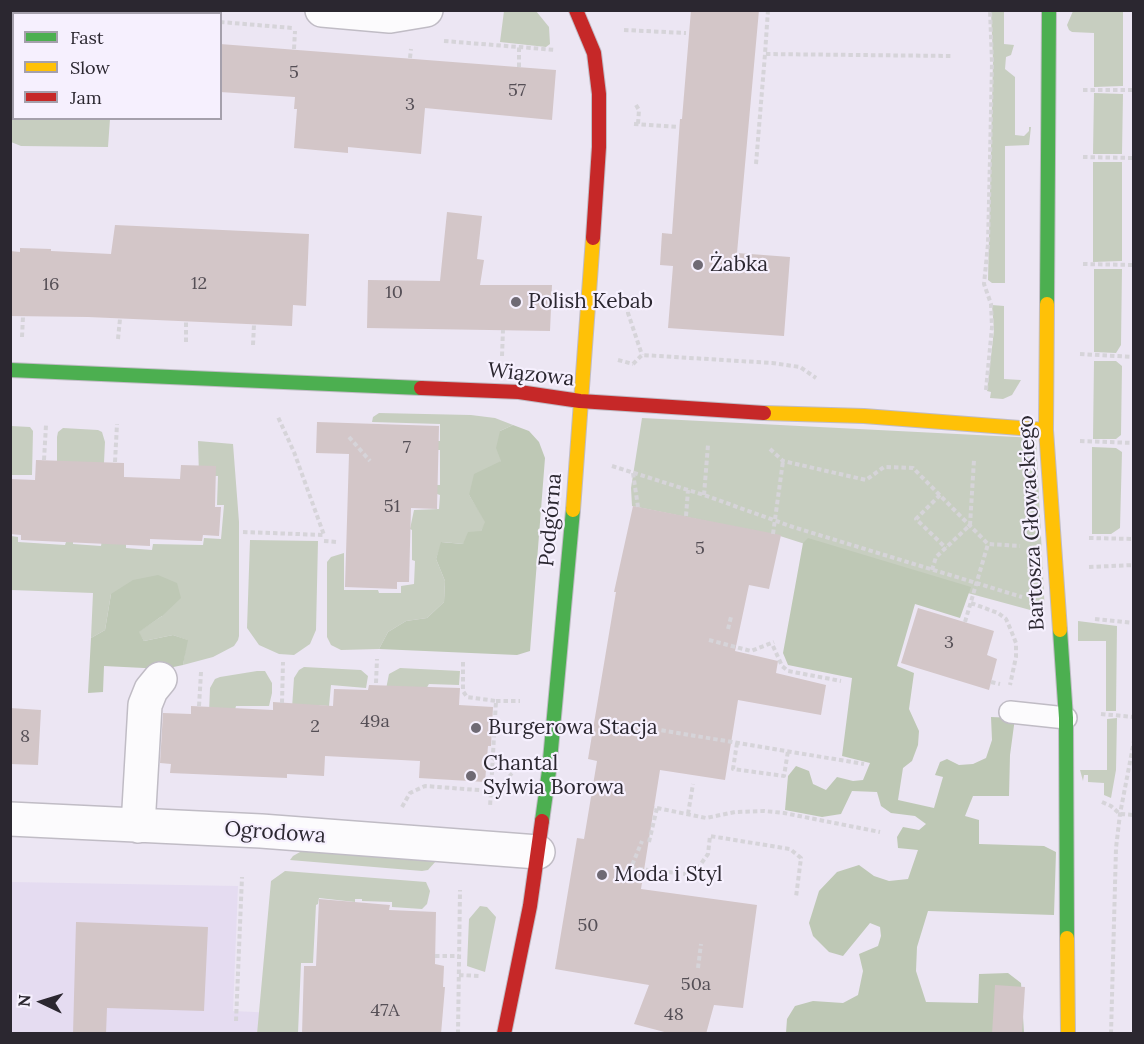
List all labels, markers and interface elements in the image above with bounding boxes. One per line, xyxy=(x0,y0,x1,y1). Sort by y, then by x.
legend xyxy=(12,12,222,120)
text: Fast xyxy=(70,26,104,49)
text: Slow xyxy=(70,56,110,79)
house number: 5 xyxy=(289,62,299,84)
house number: 57 xyxy=(508,80,526,102)
text: Jam xyxy=(70,86,102,109)
house number: 3 xyxy=(405,94,415,116)
place label: Żabka xyxy=(710,252,768,278)
marker: Żabka xyxy=(691,258,705,272)
house number: 12 xyxy=(191,273,207,295)
house number: 16 xyxy=(43,274,59,296)
house number: 10 xyxy=(385,282,403,304)
place label: Polish Kebab xyxy=(528,289,653,315)
marker: Polish Kebab xyxy=(509,295,523,309)
street label: Wiązowa xyxy=(486,358,576,392)
street label: Bartosza Głowackiego xyxy=(1014,415,1050,631)
house number: 7 xyxy=(403,437,411,459)
street label: Podgórna xyxy=(534,472,568,568)
house number: 51 xyxy=(384,496,400,518)
house number: 5 xyxy=(695,538,705,560)
house number: 3 xyxy=(944,632,954,654)
house number: 49a xyxy=(360,711,390,733)
place label: Burgerowa Stacja xyxy=(488,715,658,741)
house number: 2 xyxy=(310,716,320,738)
marker: Burgerowa Stacja xyxy=(469,721,483,735)
house number: 8 xyxy=(20,726,30,748)
place label: Chantal Sylwia Borowa xyxy=(483,751,624,801)
marker: Chantal Sylwia Borowa xyxy=(464,769,478,783)
street label: Ogrodowa xyxy=(223,817,327,849)
place label: Moda i Styl xyxy=(614,862,722,888)
marker: Moda i Styl xyxy=(595,868,609,882)
house number: 50 xyxy=(578,915,598,937)
north arrow xyxy=(12,972,72,1032)
house number: 50a xyxy=(681,974,711,996)
text: N xyxy=(14,994,34,1008)
house number: 47A xyxy=(371,1000,399,1022)
house number: 48 xyxy=(664,1004,684,1026)

